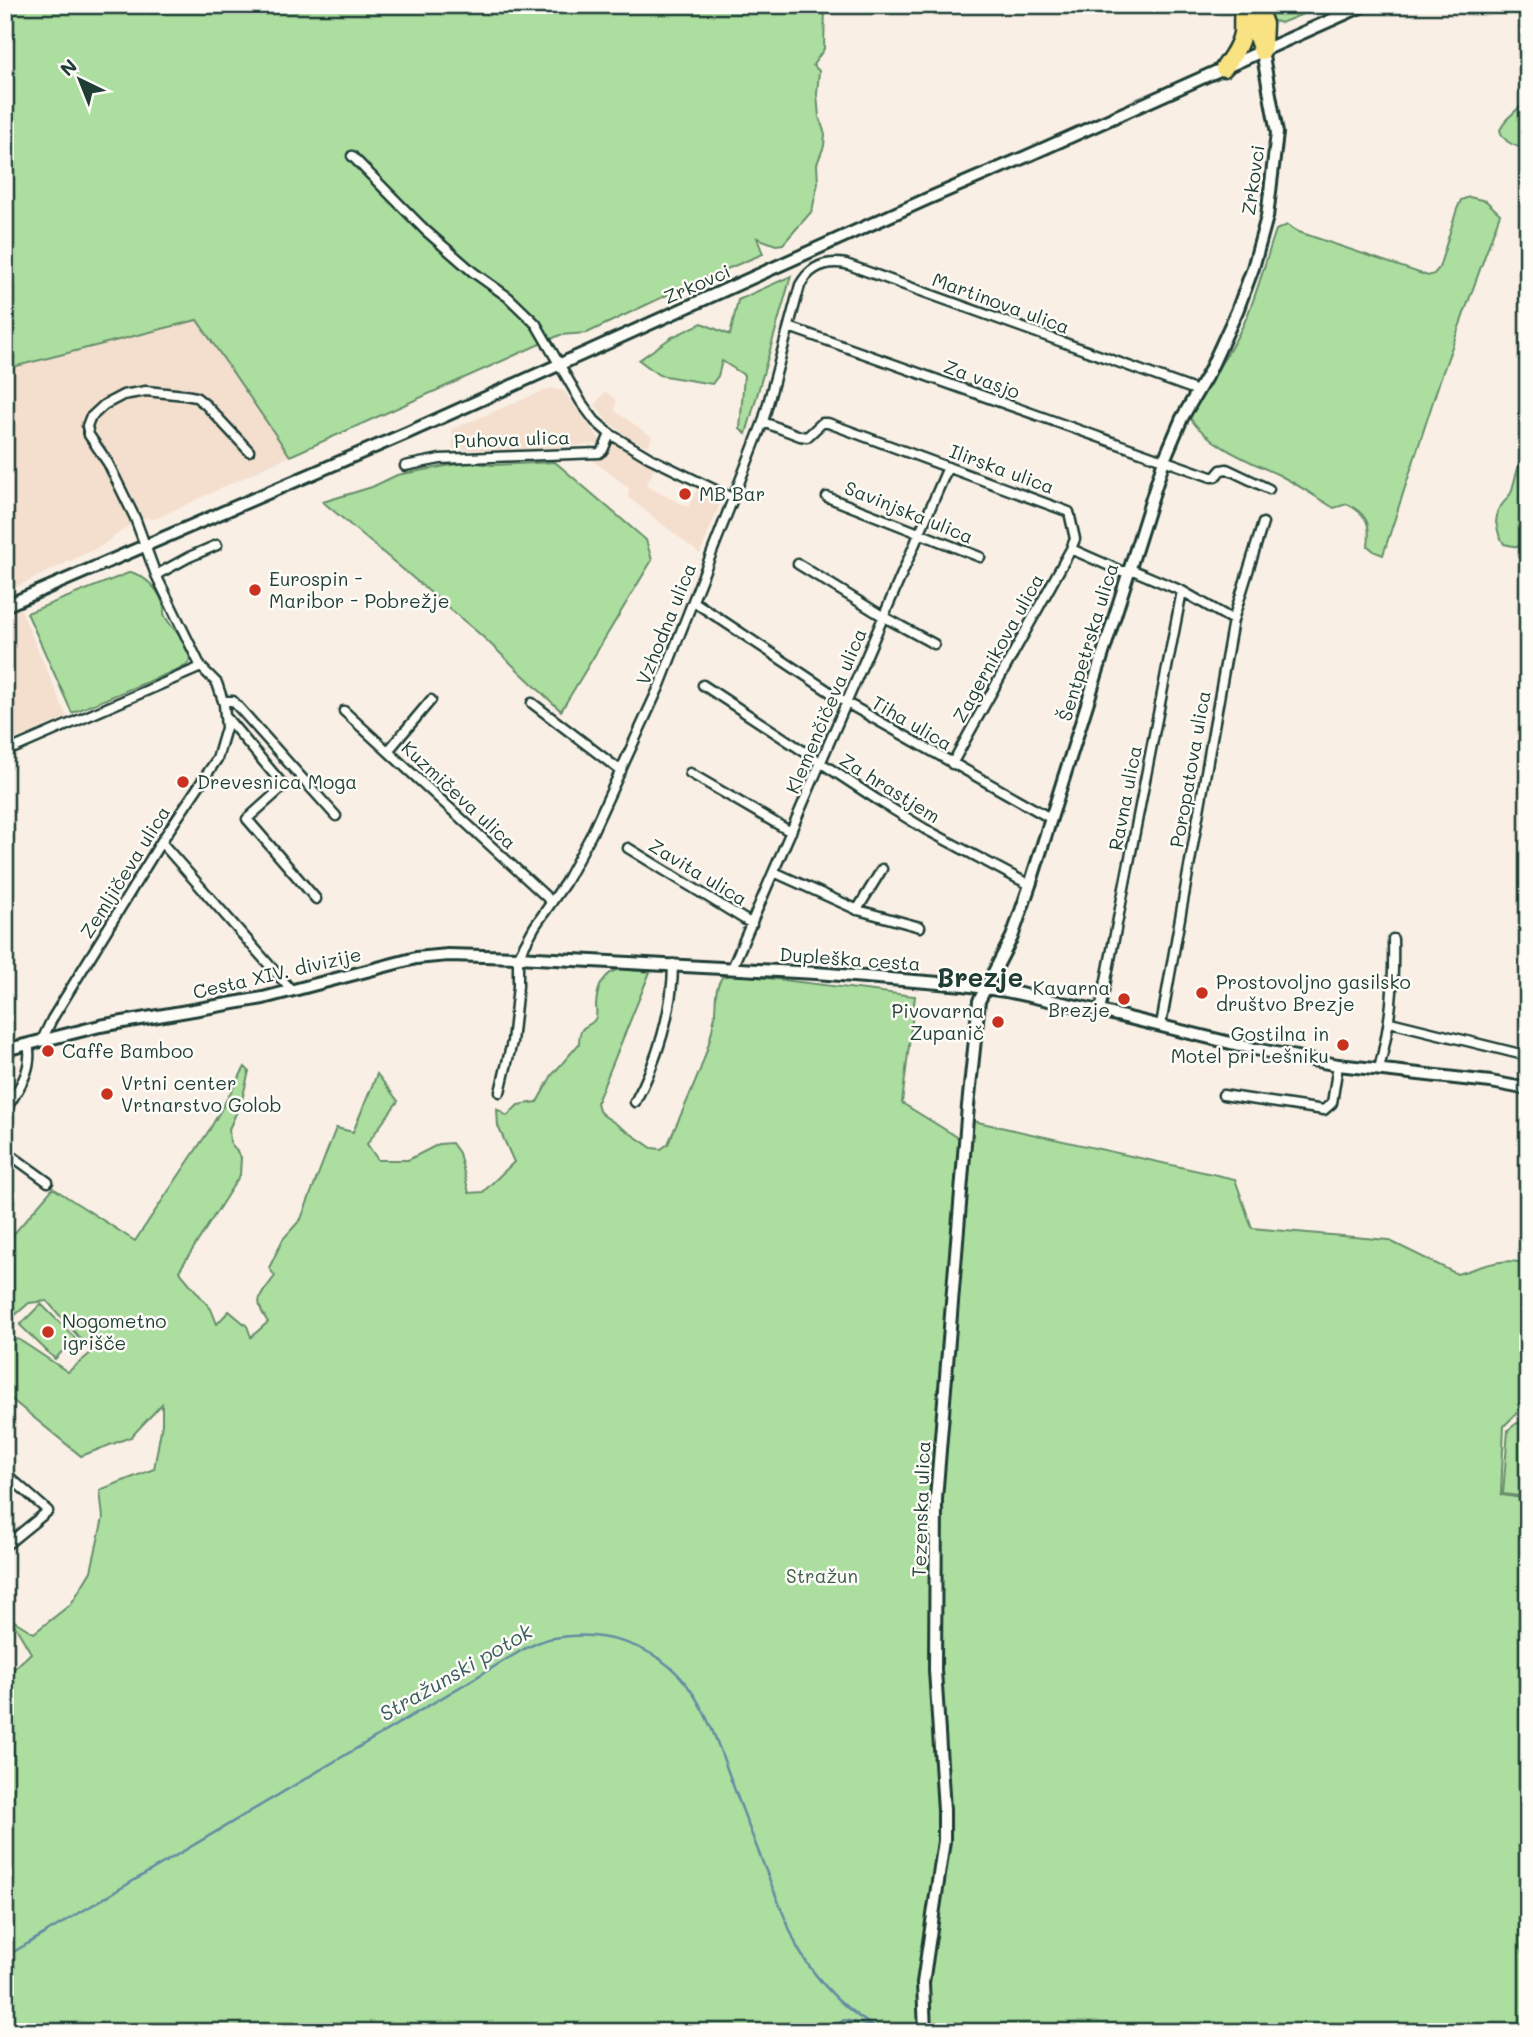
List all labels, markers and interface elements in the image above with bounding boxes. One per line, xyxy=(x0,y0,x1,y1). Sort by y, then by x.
north arrow xyxy=(46,46,116,116)
text: N xyxy=(54,53,82,81)
street label: Zrkovci xyxy=(1235,143,1270,217)
street label: Zrkovci xyxy=(659,258,734,309)
street label: Martinova ulica xyxy=(929,266,1073,339)
street label: Za vasjo xyxy=(941,353,1024,404)
street label: Puhova ulica xyxy=(454,424,570,453)
street label: Ilirska ulica xyxy=(946,438,1058,499)
street label: Savinjska ulica xyxy=(841,474,977,549)
place label: MB Bar xyxy=(699,481,765,506)
marker: MB Bar xyxy=(677,486,693,502)
street label: Vzhodna ulica xyxy=(630,559,701,688)
street label: Šentpetrska ulica xyxy=(1052,560,1123,724)
place label: Eurospin - Maribor - Pobrežje xyxy=(269,566,449,613)
street label: Zagernikova ulica xyxy=(946,569,1049,727)
marker: Eurospin - Maribor - Pobrežje xyxy=(247,582,263,598)
street label: Klemenčičeva ulica xyxy=(779,624,872,797)
street label: Tiha ulica xyxy=(867,689,957,756)
street label: Poropatova ulica xyxy=(1163,689,1216,849)
street label: Kuzmičeva ulica xyxy=(397,735,522,854)
street label: Ravna ulica xyxy=(1102,743,1147,853)
street label: Za hrastjem xyxy=(835,747,945,828)
place label: Drevesnica Moga xyxy=(197,769,357,794)
marker: Drevesnica Moga xyxy=(175,774,191,790)
street label: Zemljičeva ulica xyxy=(74,801,175,943)
street label: Zavita ulica xyxy=(644,832,752,911)
street label: Cesta XIV. divizije xyxy=(190,941,364,1004)
street label: Dupleška cesta xyxy=(779,941,921,976)
district label: Brezje xyxy=(937,960,1023,994)
place label: Prostovoljno gasilsko društvo Brezje xyxy=(1216,969,1411,1016)
place label: Kavarna Brezje xyxy=(1033,975,1110,1022)
marker: Prostovoljno gasilsko društvo Brezje xyxy=(1194,985,1210,1001)
marker: Kavarna Brezje xyxy=(1116,991,1132,1007)
place label: Pivovarna Zupanič xyxy=(891,998,984,1045)
marker: Pivovarna Zupanič xyxy=(990,1014,1006,1030)
place label: Gostilna in Motel pri Lešniku xyxy=(1171,1021,1329,1068)
marker: Gostilna in Motel pri Lešniku xyxy=(1335,1037,1351,1053)
place label: Caffe Bamboo xyxy=(62,1038,193,1063)
marker: Caffe Bamboo xyxy=(40,1043,56,1059)
place label: Vrtni center Vrtnarstvo Golob xyxy=(121,1070,282,1117)
marker: Vrtni center Vrtnarstvo Golob xyxy=(99,1086,115,1102)
place label: Nogometno igrišče xyxy=(62,1308,167,1355)
marker: Nogometno igrišče xyxy=(40,1324,56,1340)
street label: Tezenska ulica xyxy=(906,1440,935,1578)
park label: Stražun xyxy=(786,1563,858,1588)
water label: Stražunski potok xyxy=(374,1617,537,1726)

